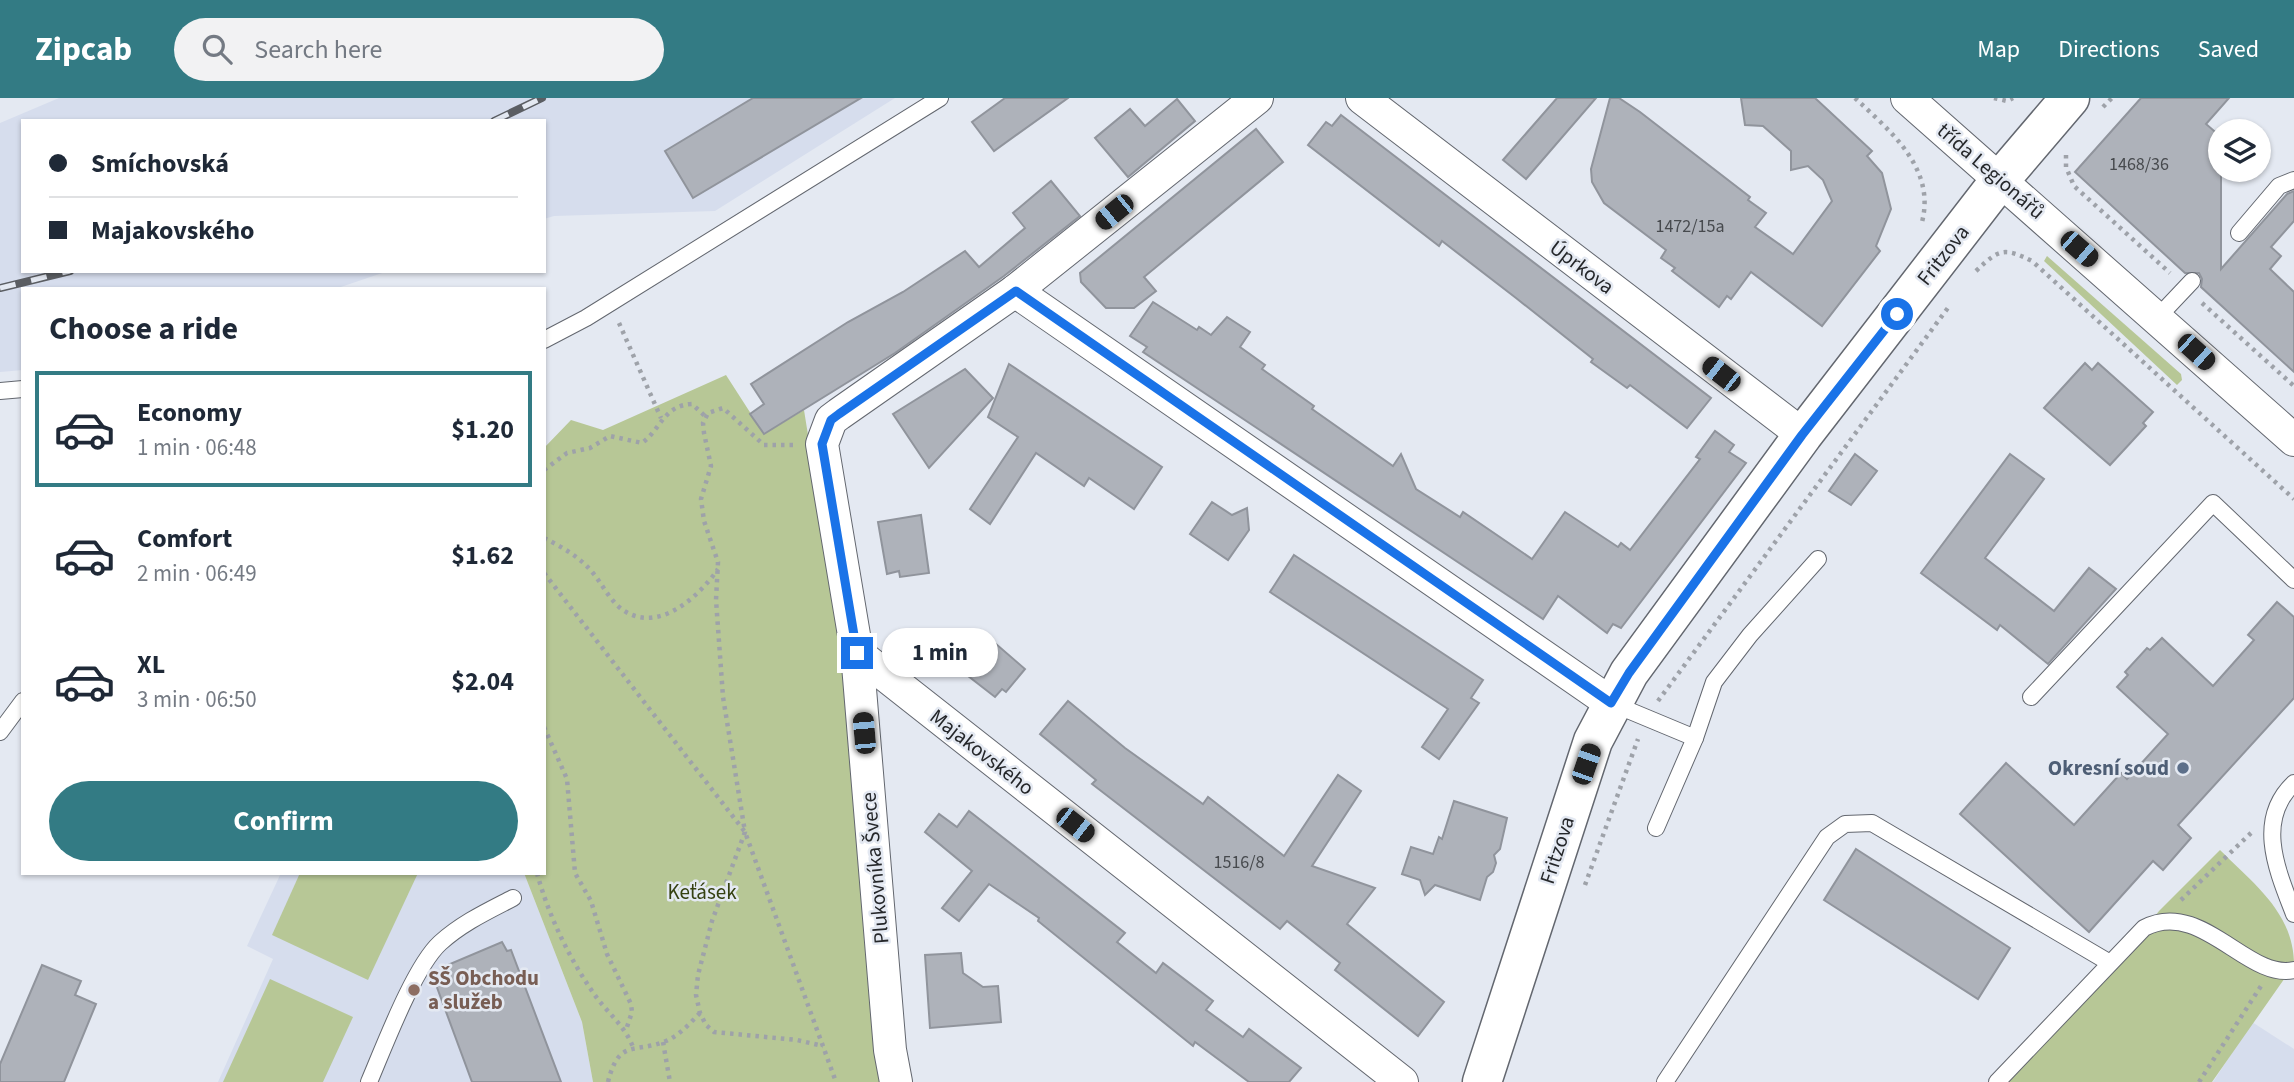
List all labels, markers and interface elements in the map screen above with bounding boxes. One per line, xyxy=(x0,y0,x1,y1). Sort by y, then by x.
search box xyxy=(174,18,664,81)
text: Zipcab xyxy=(35,26,132,73)
icon: search xyxy=(198,30,236,68)
text: Search here xyxy=(254,31,382,68)
text: Map xyxy=(1977,32,2020,67)
text: Directions xyxy=(2058,32,2160,67)
text: Saved xyxy=(2198,32,2259,67)
street label: třída Legionářů xyxy=(1931,116,2051,226)
map controls xyxy=(2208,119,2271,182)
button: layers xyxy=(2208,119,2271,182)
text: Smíchovská xyxy=(91,145,229,182)
house number: 1468/36 xyxy=(2109,152,2169,177)
car xyxy=(1092,191,1137,233)
text: Majakovského xyxy=(91,212,255,249)
house number: 1472/15a xyxy=(1655,214,1725,239)
street label: Fritzova xyxy=(1910,218,1976,292)
car xyxy=(2057,227,2102,271)
street label: Úprkova xyxy=(1544,233,1620,301)
route start xyxy=(1881,298,1913,330)
text: Choose a ride xyxy=(49,306,238,352)
car xyxy=(2174,330,2219,374)
car xyxy=(1698,353,1745,395)
text: Economy xyxy=(137,394,242,431)
icon: car xyxy=(53,398,116,461)
text: $1.20 xyxy=(451,411,514,448)
text: 1 min · 06:48 xyxy=(137,431,257,464)
text: Comfort xyxy=(137,520,232,557)
icon: car xyxy=(53,524,116,587)
text: $1.62 xyxy=(451,537,514,574)
text: 2 min · 06:49 xyxy=(137,557,257,590)
callout: 1 min xyxy=(882,628,997,678)
text: 1 min xyxy=(912,636,968,669)
route end xyxy=(841,637,873,669)
text: XL xyxy=(137,646,165,683)
icon: car xyxy=(53,650,116,713)
text: $2.04 xyxy=(451,663,514,700)
text: 3 min · 06:50 xyxy=(137,683,257,716)
street label: Majakovského xyxy=(924,702,1040,802)
car xyxy=(852,711,877,755)
car xyxy=(1570,741,1603,787)
place label: Okresní soud xyxy=(2048,753,2169,783)
marker: Okresní soud xyxy=(2175,760,2191,776)
button: Confirm xyxy=(49,781,518,861)
street label: Plukovníka Švece xyxy=(853,791,897,945)
car xyxy=(1052,804,1099,846)
street label: Fritzova xyxy=(1532,812,1582,888)
house number: 1516/8 xyxy=(1213,850,1265,875)
park label: Keťásek xyxy=(667,877,737,907)
place label: SŠ Obchodu a služeb xyxy=(428,963,539,1017)
marker: SŠ Obchodu a služeb xyxy=(406,982,422,998)

